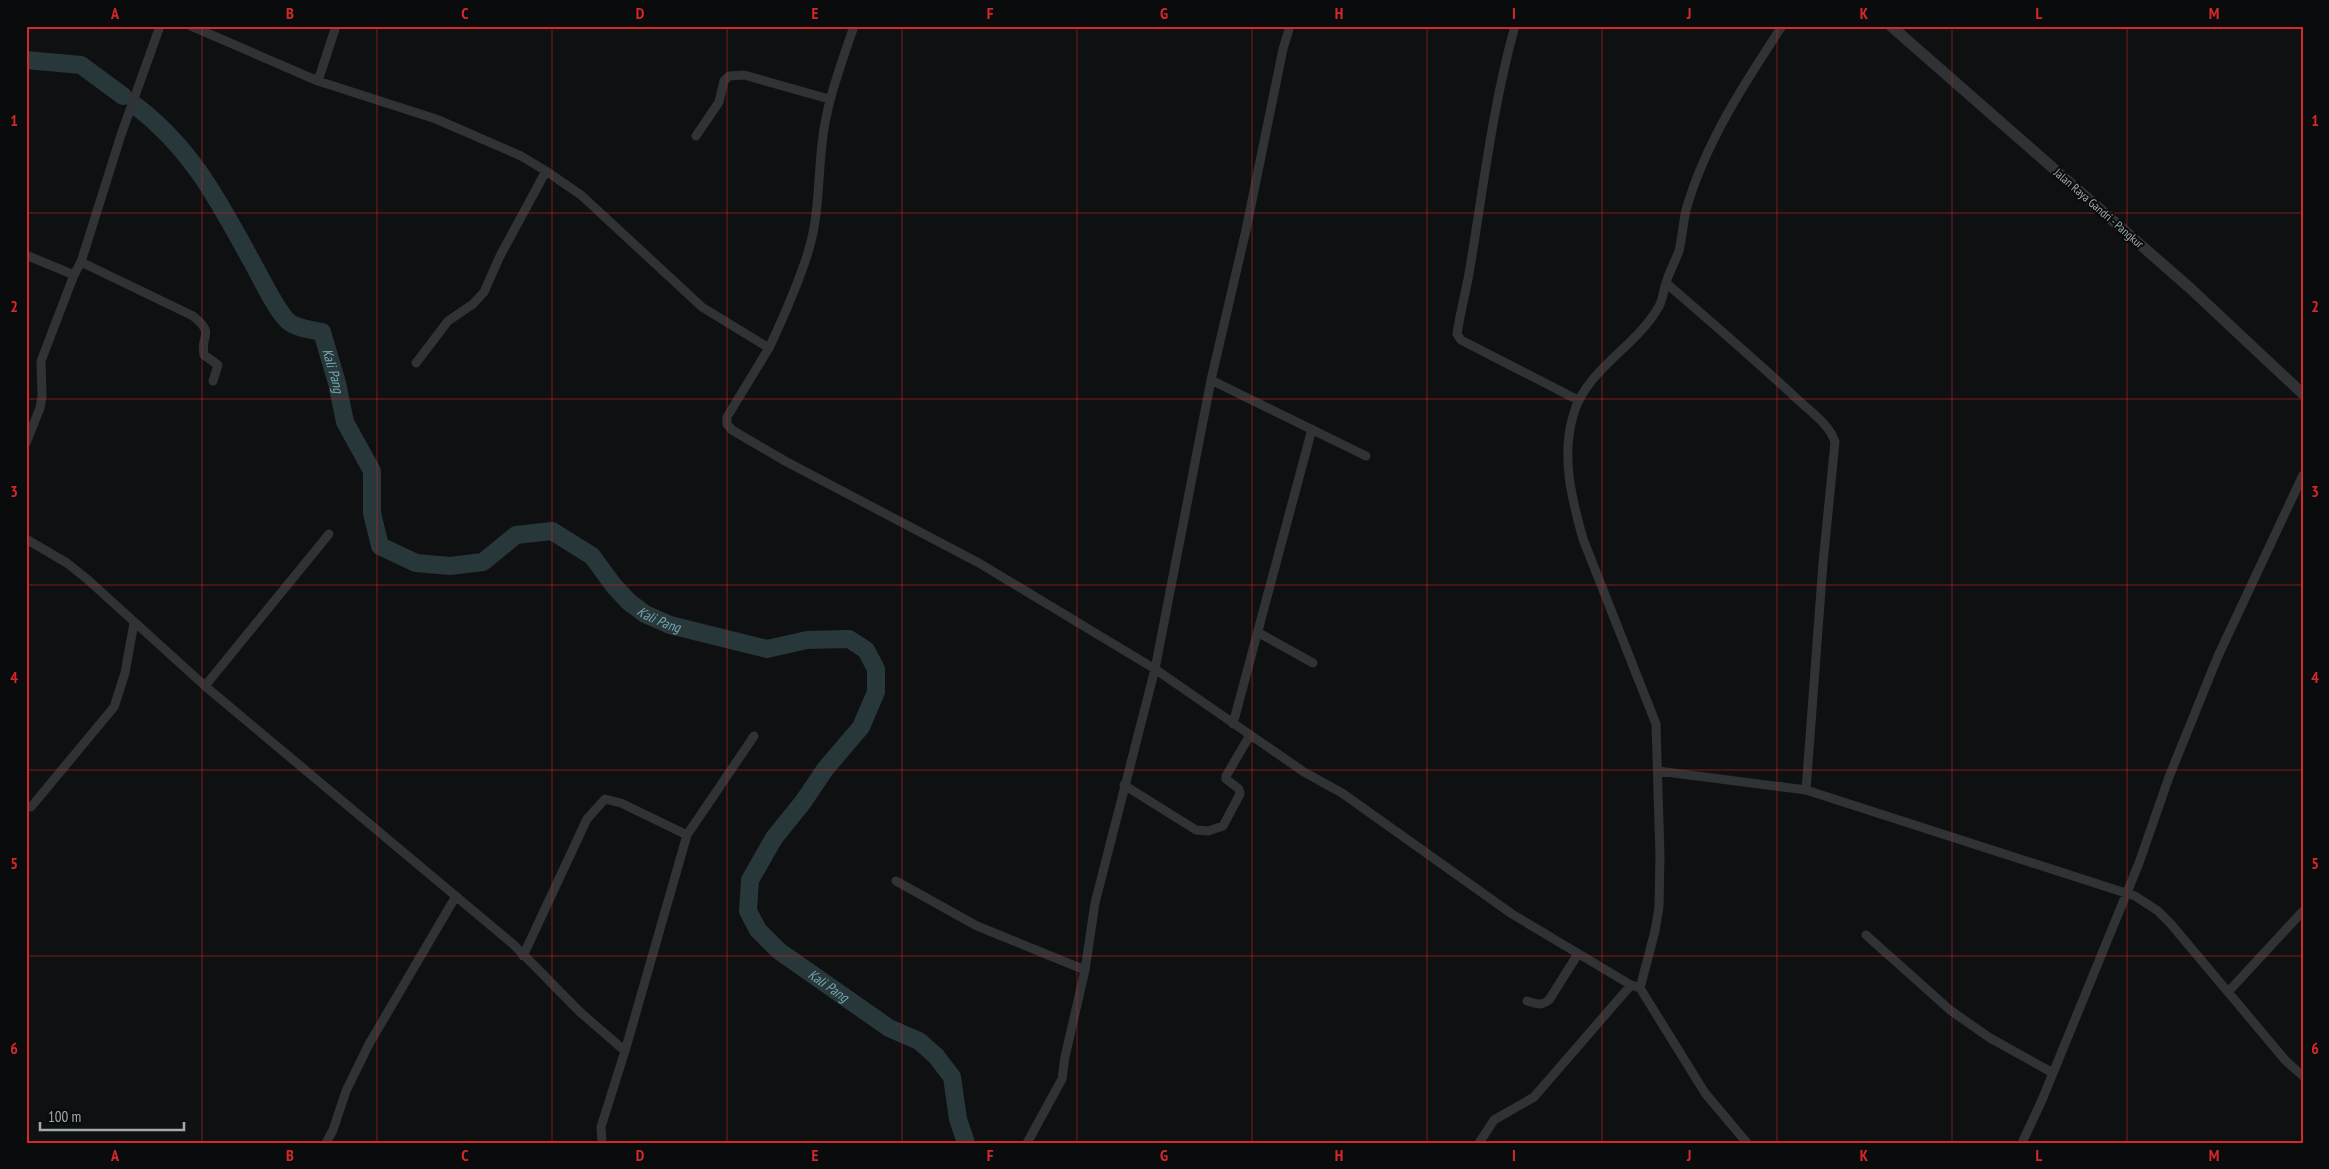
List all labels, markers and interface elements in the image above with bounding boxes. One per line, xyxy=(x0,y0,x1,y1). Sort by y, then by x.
text: A xyxy=(110,3,120,23)
text: B xyxy=(286,3,294,23)
text: C xyxy=(461,3,469,23)
text: D xyxy=(636,3,645,23)
text: E xyxy=(812,3,819,23)
text: F xyxy=(987,3,994,23)
text: G xyxy=(1160,3,1168,23)
text: H xyxy=(1335,3,1343,23)
text: I xyxy=(1512,3,1516,23)
text: J xyxy=(1686,3,1691,23)
text: K xyxy=(1860,3,1869,23)
text: L xyxy=(2036,3,2043,23)
text: M xyxy=(2209,3,2219,23)
text: 1 xyxy=(10,110,18,130)
text: 1 xyxy=(2311,110,2319,130)
street label: Jalan Raya Gandri - Pangkur xyxy=(2050,164,2147,251)
text: 2 xyxy=(10,296,18,316)
text: 2 xyxy=(2311,296,2319,316)
water label: Kali Pang xyxy=(318,347,348,395)
text: 3 xyxy=(10,481,18,501)
text: 3 xyxy=(2311,481,2319,501)
water label: Kali Pang xyxy=(634,602,683,636)
text: 4 xyxy=(10,667,18,687)
text: 4 xyxy=(2311,667,2319,687)
text: 5 xyxy=(10,853,18,873)
text: 5 xyxy=(2311,853,2319,873)
water label: Kali Pang xyxy=(805,965,853,1006)
text: 6 xyxy=(10,1038,18,1058)
text: 6 xyxy=(2311,1038,2319,1058)
scale bar xyxy=(40,1099,184,1131)
text: 100 m xyxy=(48,1107,81,1126)
text: A xyxy=(110,1145,120,1165)
text: B xyxy=(286,1145,294,1165)
text: C xyxy=(461,1145,469,1165)
text: D xyxy=(636,1145,645,1165)
text: E xyxy=(812,1145,819,1165)
text: F xyxy=(987,1145,994,1165)
text: G xyxy=(1160,1145,1168,1165)
text: H xyxy=(1335,1145,1343,1165)
text: I xyxy=(1512,1145,1516,1165)
text: J xyxy=(1686,1145,1691,1165)
text: K xyxy=(1860,1145,1869,1165)
text: L xyxy=(2036,1145,2043,1165)
text: M xyxy=(2209,1145,2219,1165)

